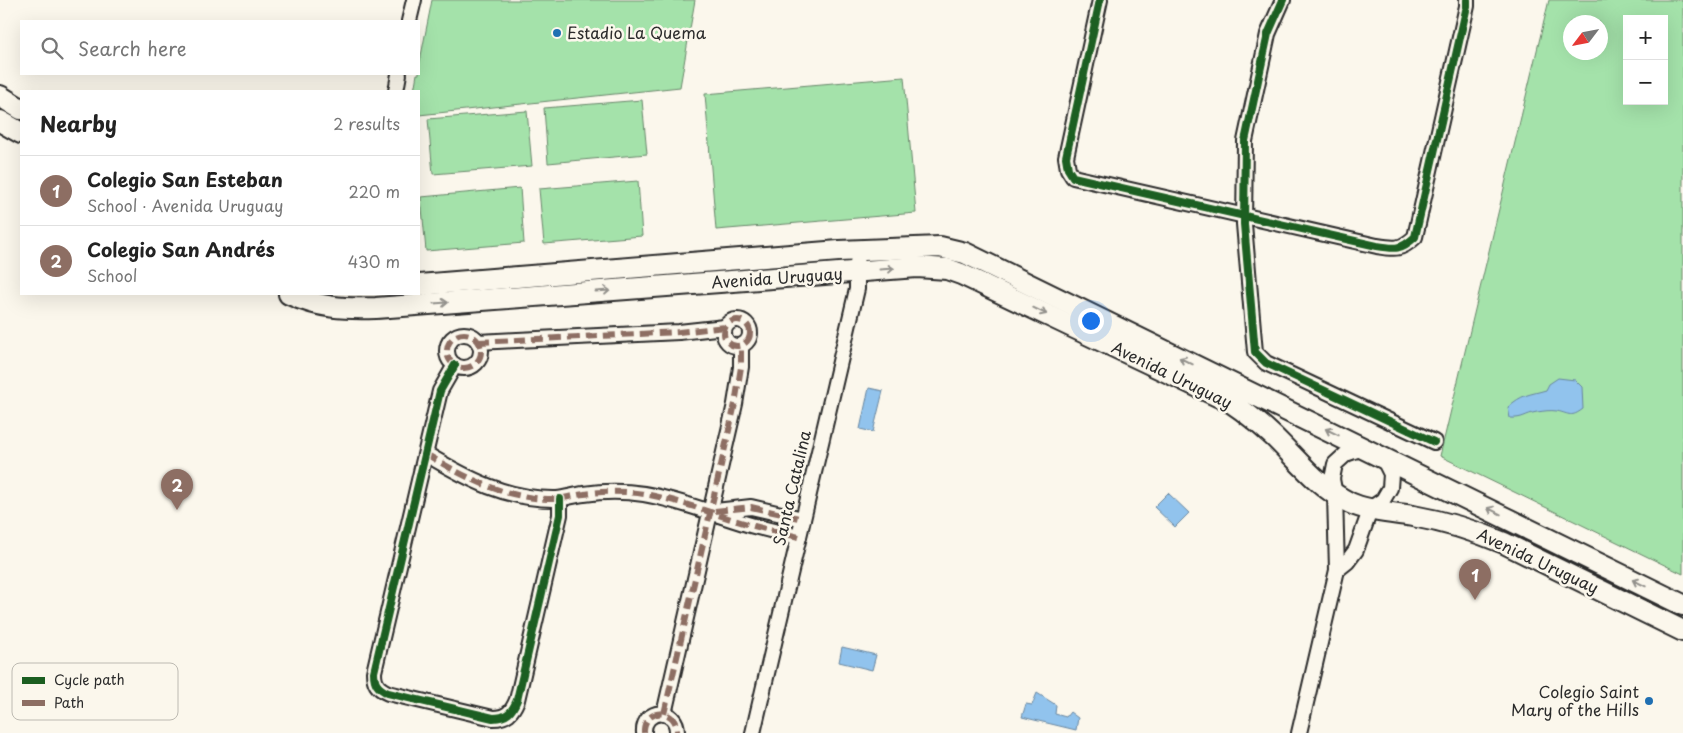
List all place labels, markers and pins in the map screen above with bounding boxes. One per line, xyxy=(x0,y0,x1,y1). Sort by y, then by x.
place label: Estadio La Quema xyxy=(567,20,707,44)
marker: Estadio La Quema xyxy=(551,27,563,39)
pin: 2 xyxy=(161,469,193,510)
pin: 1 xyxy=(1459,559,1491,600)
place label: Colegio Saint Mary of the Hills xyxy=(1511,679,1639,721)
marker: Colegio Saint Mary of the Hills xyxy=(1643,695,1655,707)

